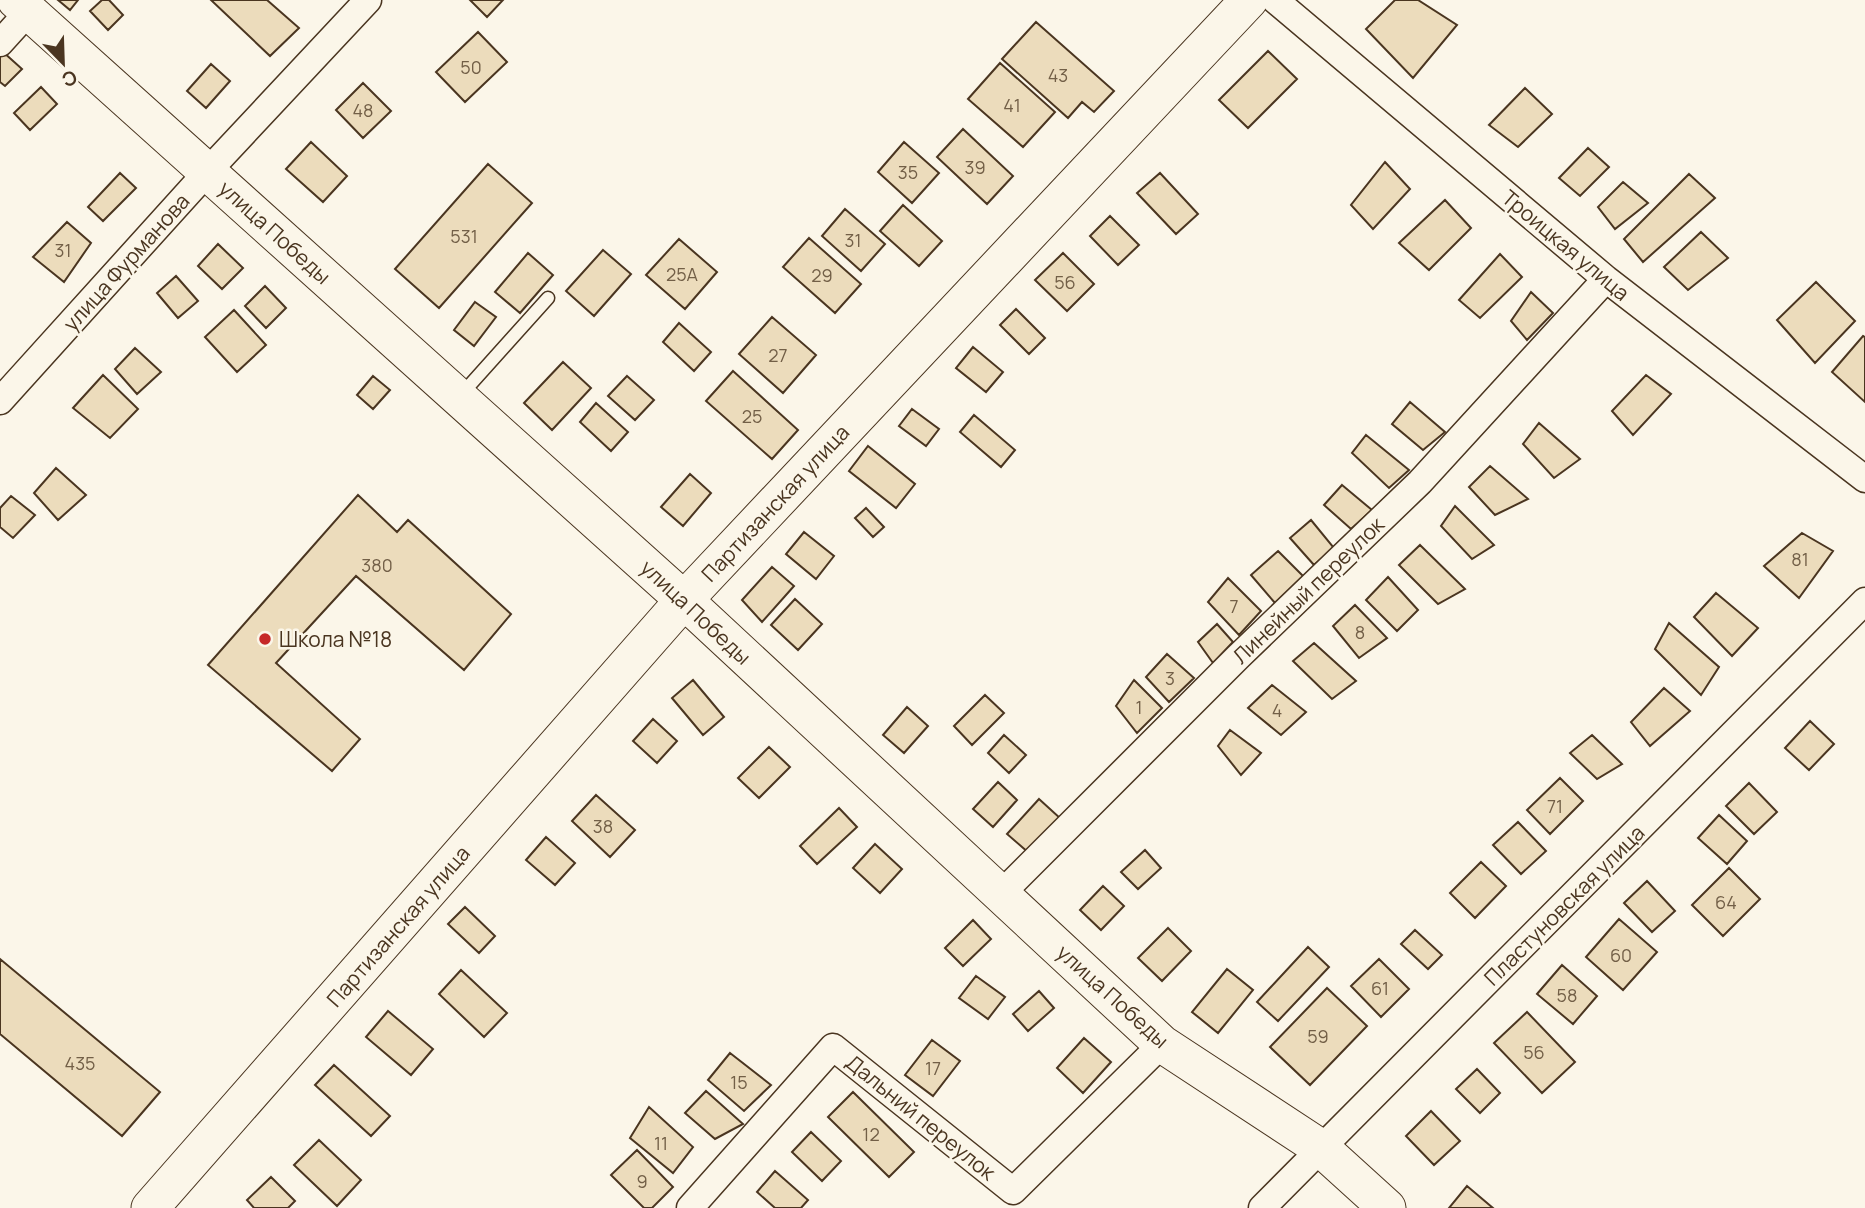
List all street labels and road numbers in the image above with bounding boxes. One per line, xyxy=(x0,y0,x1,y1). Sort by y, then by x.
street label: улица Победы xyxy=(213,174,337,290)
street label: Троицкая улица xyxy=(1496,183,1636,307)
street label: улица Фурманова xyxy=(57,187,195,337)
street label: Партизанская улица xyxy=(695,419,855,587)
street label: Линейный переулок xyxy=(1226,510,1390,670)
street label: улица Победы xyxy=(635,553,757,671)
street label: Пластуновская улица xyxy=(1478,819,1650,991)
street label: Партизанская улица xyxy=(320,840,476,1012)
street label: улица Победы xyxy=(1051,938,1175,1054)
street label: Дальний переулок xyxy=(840,1048,1002,1186)

